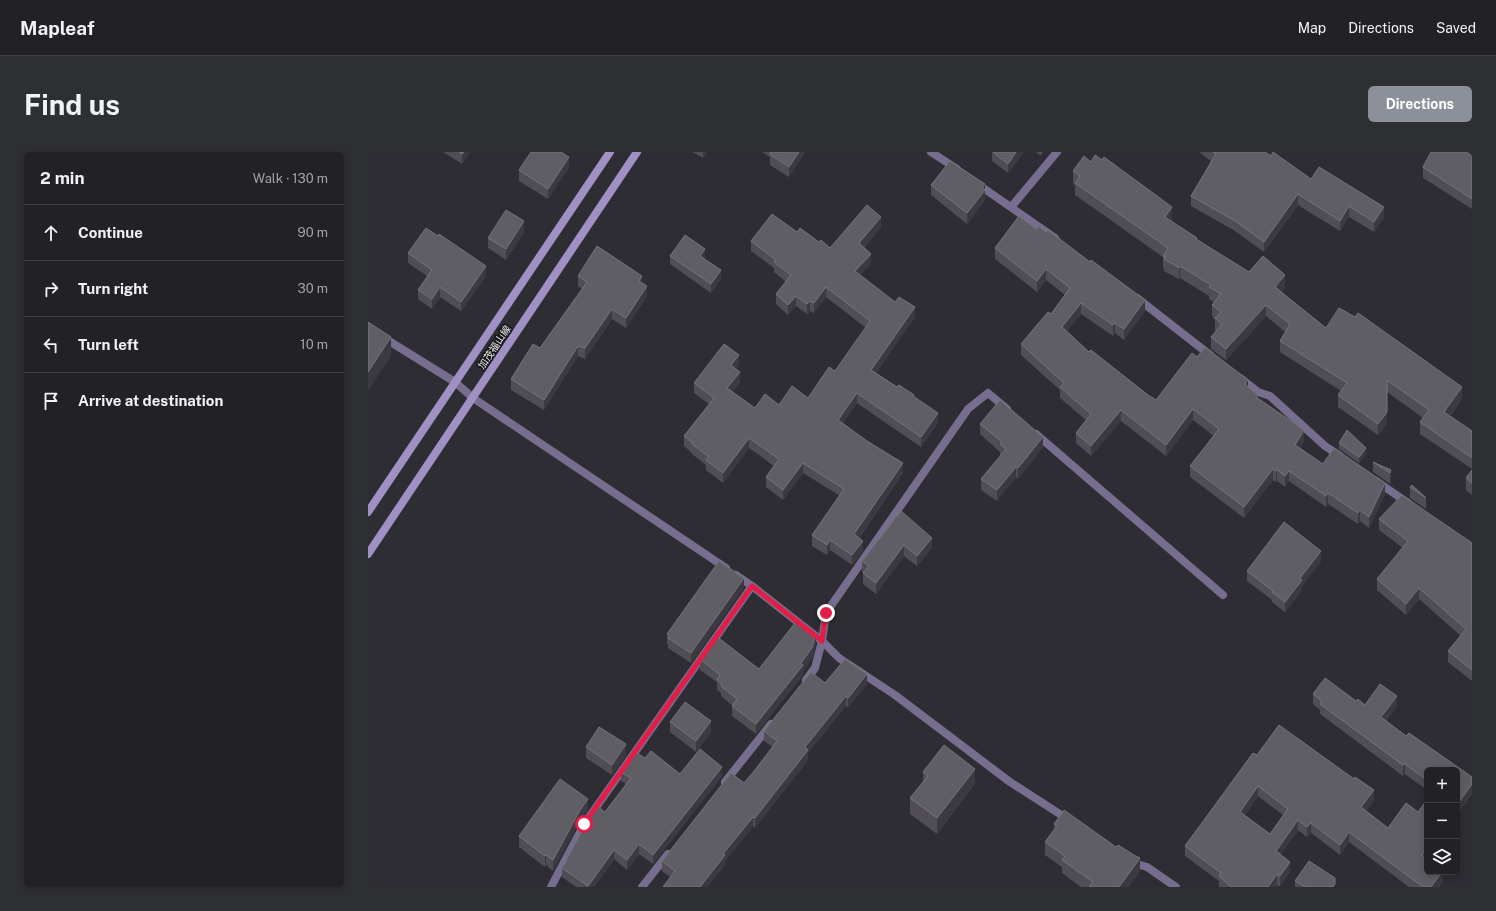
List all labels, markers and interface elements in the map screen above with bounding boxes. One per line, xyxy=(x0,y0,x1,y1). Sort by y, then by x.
text: Mapleaf xyxy=(20,17,94,39)
text: Map xyxy=(1298,20,1326,36)
text: Directions xyxy=(1348,20,1414,36)
text: Saved xyxy=(1436,20,1476,36)
button: Directions xyxy=(1368,86,1472,122)
text: Find us xyxy=(24,88,120,121)
text: 2 min xyxy=(40,168,85,188)
text: Walk · 130 m xyxy=(253,171,328,186)
icon: ahead xyxy=(40,222,62,244)
text: Continue xyxy=(78,224,143,241)
text: 90 m xyxy=(298,225,328,240)
icon: right xyxy=(40,278,62,300)
text: Turn right xyxy=(78,280,148,297)
text: 30 m xyxy=(298,281,328,296)
street label: 加茂福山線 xyxy=(475,323,513,371)
icon: left xyxy=(40,334,62,356)
text: Turn left xyxy=(78,336,139,353)
text: 10 m xyxy=(300,337,328,352)
icon: arrive xyxy=(40,390,62,412)
text: Arrive at destination xyxy=(78,392,223,409)
route end xyxy=(817,604,835,622)
map controls xyxy=(1424,767,1460,875)
button: + xyxy=(1424,767,1460,803)
button: − xyxy=(1424,803,1460,839)
route start xyxy=(575,815,593,833)
button: layers xyxy=(1424,839,1460,875)

